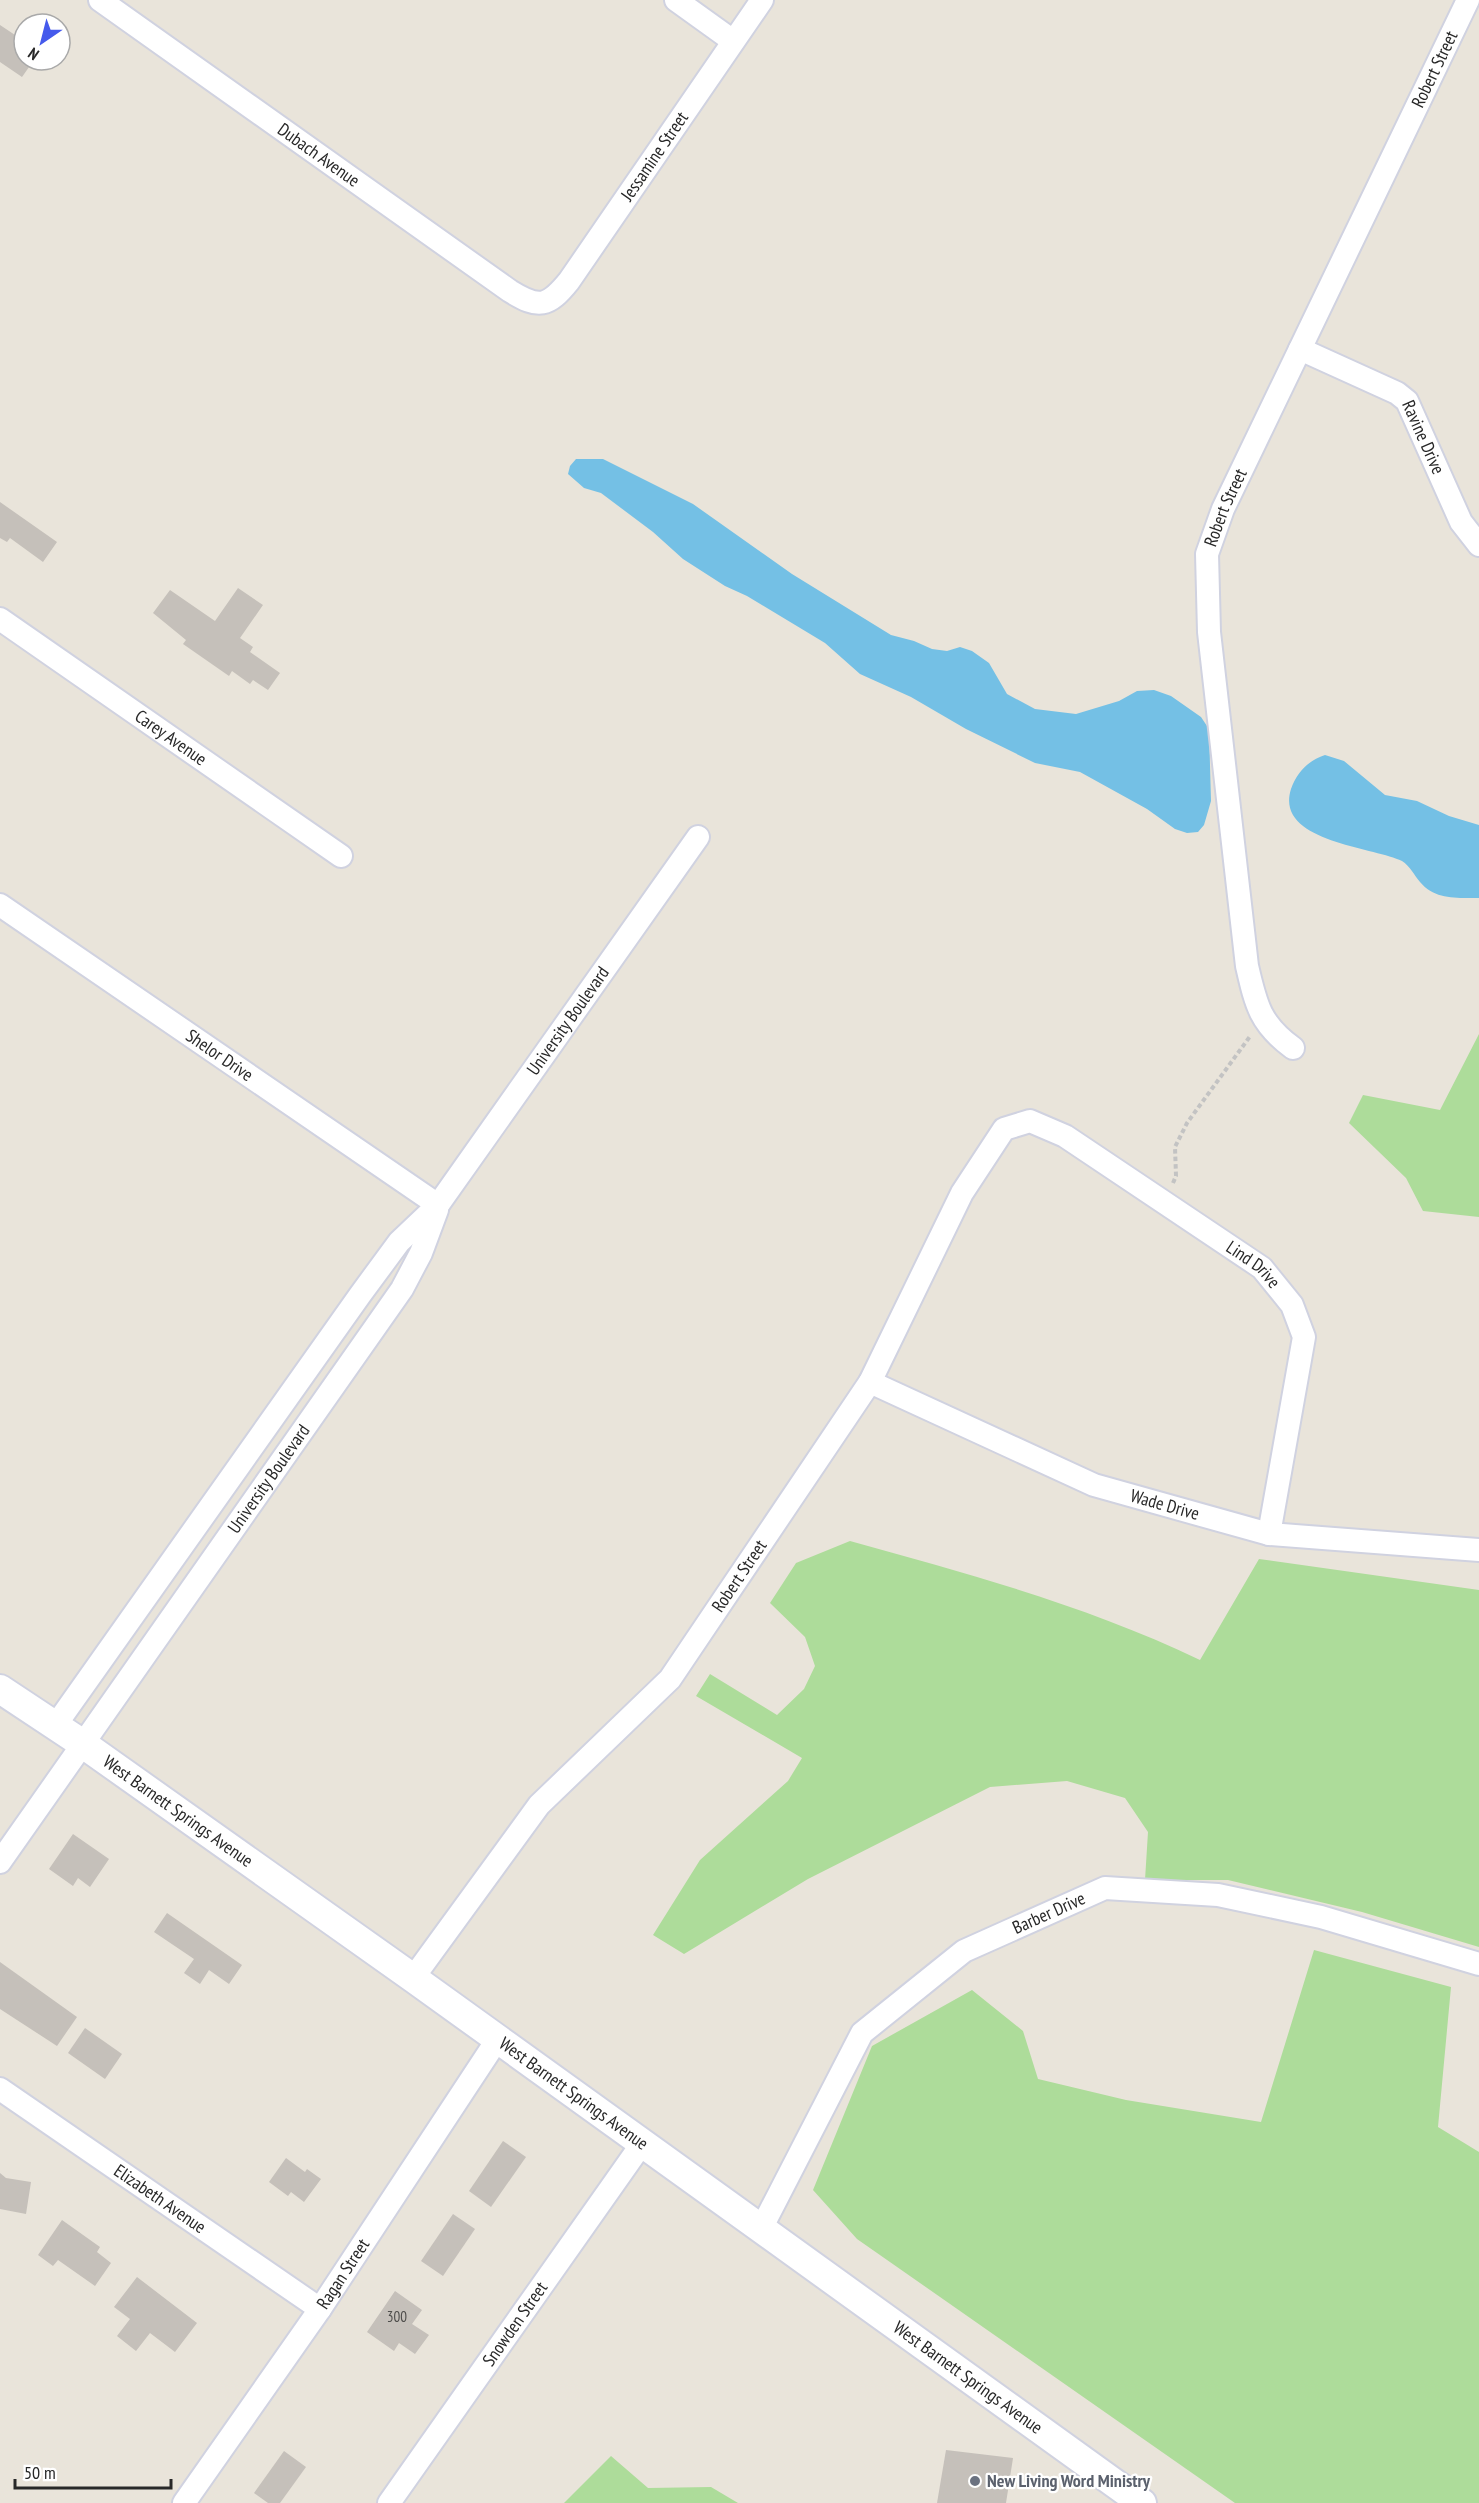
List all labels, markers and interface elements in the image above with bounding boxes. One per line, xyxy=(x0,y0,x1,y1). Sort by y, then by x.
north arrow xyxy=(12,12,72,72)
street label: Robert Street xyxy=(1406,27,1463,111)
text: N xyxy=(24,44,43,65)
street label: Jessamine Street xyxy=(615,107,693,206)
street label: Dubach Avenue xyxy=(273,118,364,192)
street label: Ravine Drive xyxy=(1397,396,1450,478)
street label: Robert Street xyxy=(1199,465,1252,550)
street label: Carey Avenue xyxy=(131,704,211,770)
street label: University Boulevard xyxy=(521,962,614,1079)
street label: Shelor Drive xyxy=(182,1024,258,1086)
street label: Lind Drive xyxy=(1222,1235,1286,1293)
street label: University Boulevard xyxy=(222,1420,314,1538)
street label: Wade Drive xyxy=(1128,1484,1202,1525)
street label: Robert Street xyxy=(706,1535,772,1616)
street label: West Barnett Springs Avenue xyxy=(99,1750,258,1872)
street label: Barber Drive xyxy=(1009,1886,1089,1939)
street label: West Barnett Springs Avenue xyxy=(495,2032,653,2155)
street label: Elizabeth Avenue xyxy=(110,2159,211,2238)
street label: Ragan Street xyxy=(311,2234,374,2313)
street label: Snowden Street xyxy=(477,2277,552,2370)
house number: 300 xyxy=(387,2307,407,2326)
street label: West Barnett Springs Avenue xyxy=(889,2316,1047,2439)
scale bar xyxy=(15,2452,171,2490)
text: 50 m xyxy=(24,2461,56,2484)
place label: New Living Word Ministry xyxy=(987,2469,1151,2492)
marker: New Living Word Ministry xyxy=(968,2474,982,2488)

